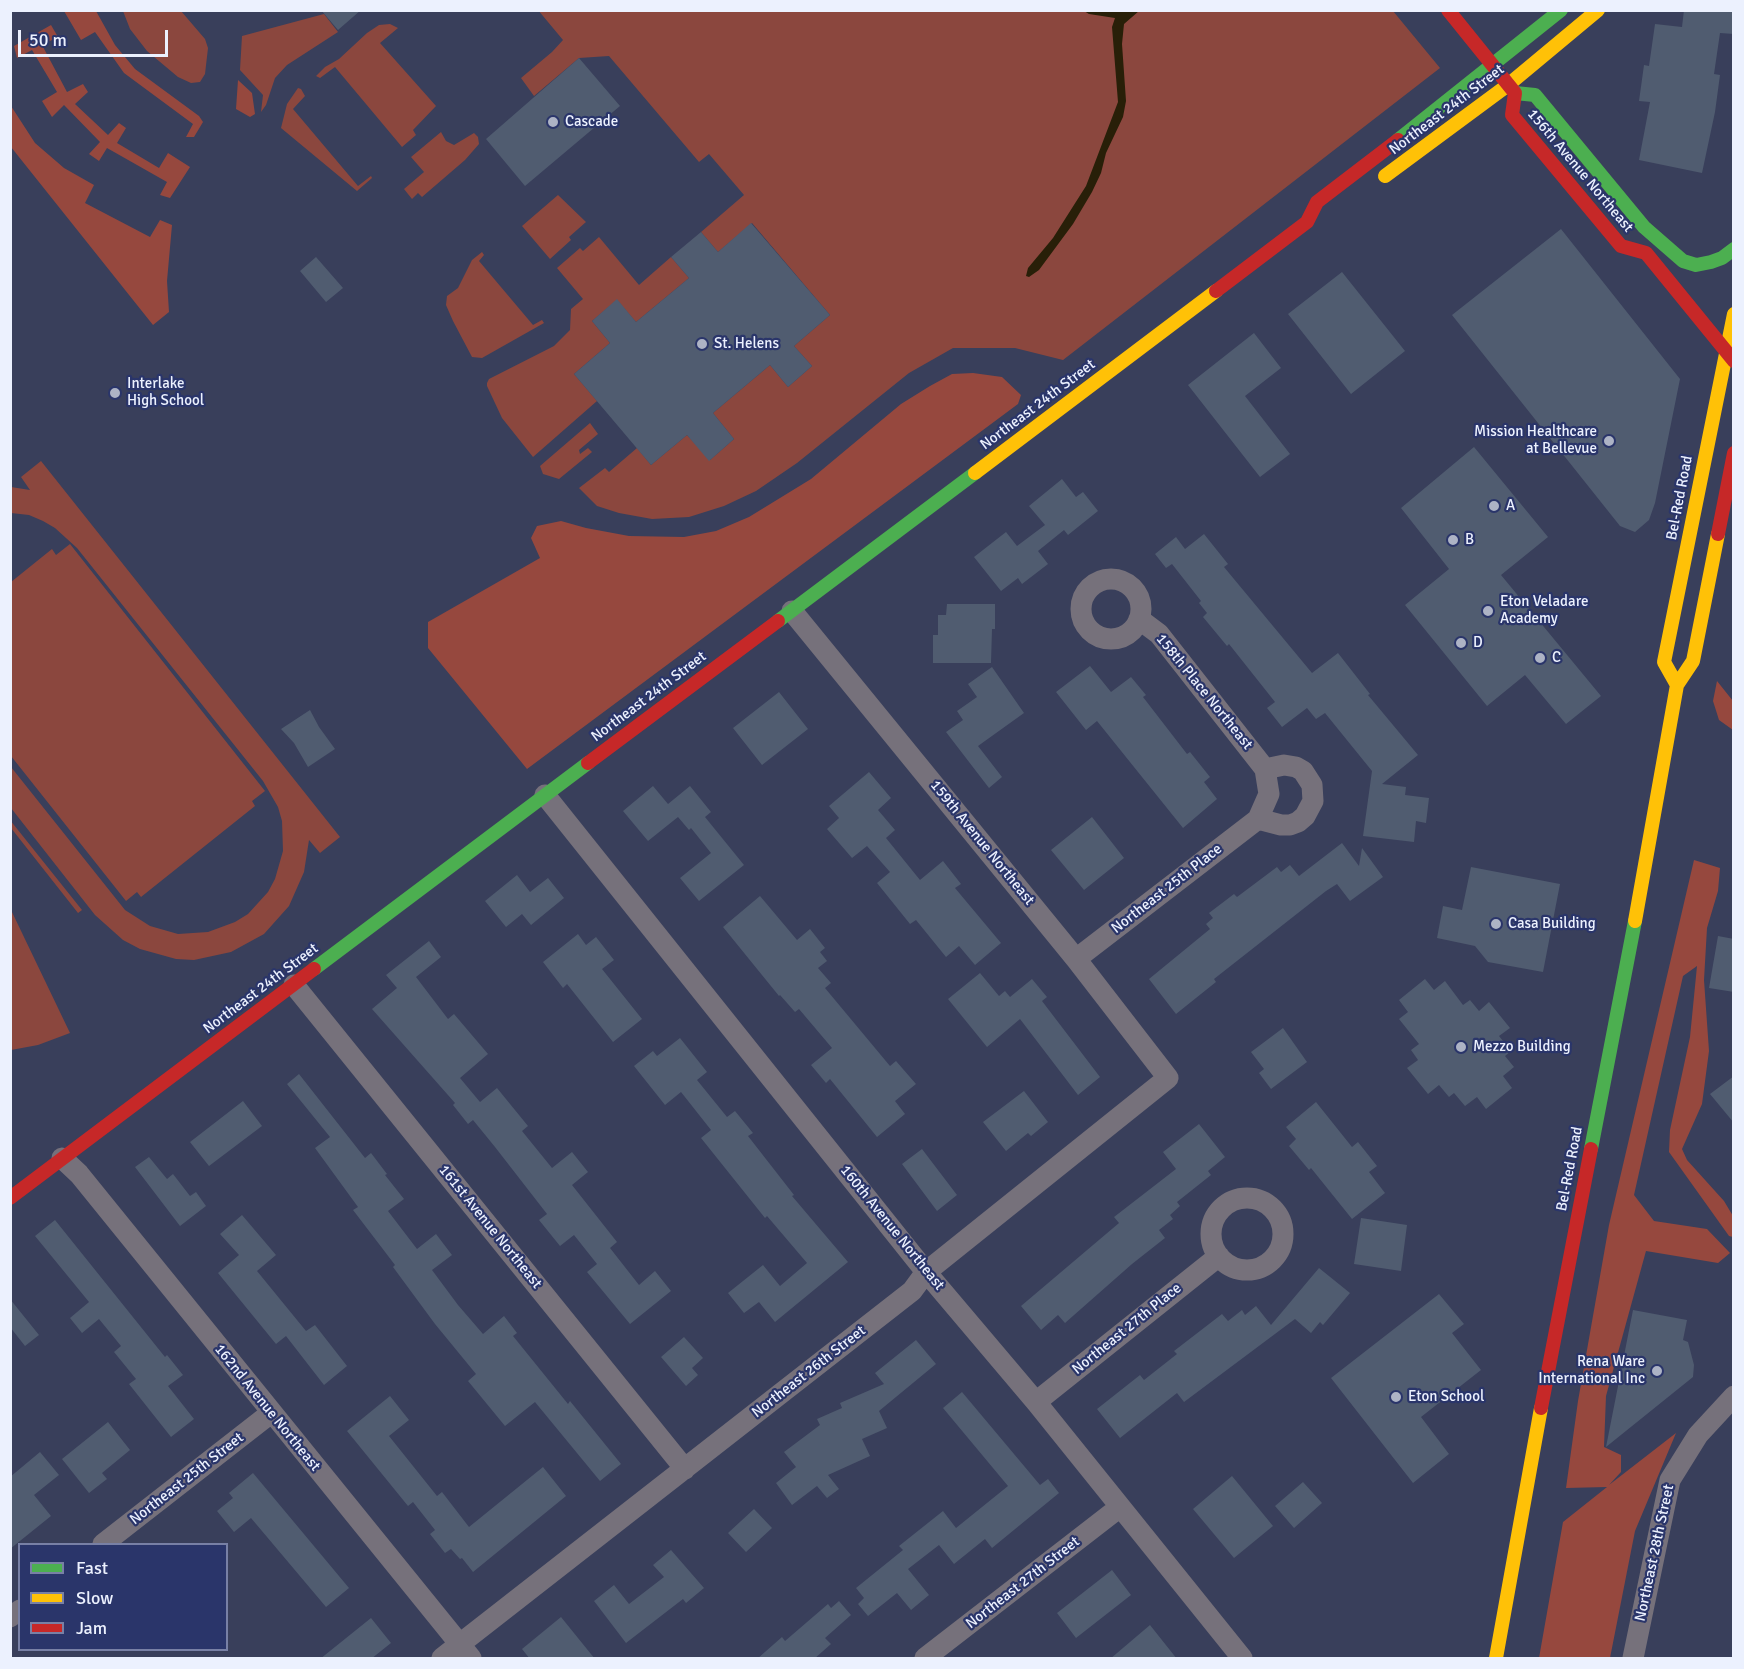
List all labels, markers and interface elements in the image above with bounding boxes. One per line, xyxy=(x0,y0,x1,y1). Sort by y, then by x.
scale bar xyxy=(21,18,171,56)
text: 50 m xyxy=(29,29,67,51)
street label: Northeast 24th Street xyxy=(1386,61,1508,159)
street label: 156th Avenue Northeast xyxy=(1523,106,1637,236)
place label: Cascade xyxy=(565,113,618,131)
marker: Cascade xyxy=(546,115,560,129)
place label: St. Helens xyxy=(714,335,779,353)
marker: St. Helens xyxy=(695,337,709,351)
street label: Northeast 24th Street xyxy=(977,356,1099,454)
place label: Interlake High School xyxy=(127,375,204,410)
marker: Interlake High School xyxy=(108,386,122,400)
place label: Mission Healthcare at Bellevue xyxy=(1474,423,1597,458)
marker: Mission Healthcare at Bellevue xyxy=(1602,434,1616,448)
street label: Bel-Red Road xyxy=(1663,454,1697,542)
place label: A xyxy=(1506,497,1515,515)
marker: A xyxy=(1487,499,1501,513)
place label: B xyxy=(1465,531,1474,549)
marker: B xyxy=(1446,533,1460,547)
place label: Eton Veladare Academy xyxy=(1500,593,1588,628)
marker: Eton Veladare Academy xyxy=(1481,604,1495,618)
street label: 158th Place Northeast xyxy=(1152,631,1256,753)
place label: D xyxy=(1473,634,1483,652)
marker: D xyxy=(1454,636,1468,650)
street label: Northeast 24th Street xyxy=(588,648,710,746)
place label: C xyxy=(1552,649,1561,667)
marker: C xyxy=(1533,651,1547,665)
street label: 159th Avenue Northeast xyxy=(926,777,1038,909)
street label: Northeast 25th Place xyxy=(1108,840,1226,938)
place label: Casa Building xyxy=(1508,915,1596,933)
marker: Casa Building xyxy=(1489,917,1503,931)
street label: Northeast 24th Street xyxy=(200,940,322,1038)
place label: Mezzo Building xyxy=(1473,1038,1571,1056)
marker: Mezzo Building xyxy=(1454,1040,1468,1054)
street label: Bel-Red Road xyxy=(1553,1125,1587,1213)
street label: 161st Avenue Northeast xyxy=(435,1162,545,1292)
street label: 160th Avenue Northeast xyxy=(836,1162,948,1294)
street label: Northeast 27th Place xyxy=(1069,1279,1185,1379)
street label: Northeast 26th Street xyxy=(749,1322,869,1422)
street label: 162nd Avenue Northeast xyxy=(210,1341,324,1475)
place label: Rena Ware International Inc xyxy=(1538,1353,1645,1388)
marker: Rena Ware International Inc xyxy=(1650,1364,1664,1378)
place label: Eton School xyxy=(1408,1388,1484,1406)
marker: Eton School xyxy=(1389,1390,1403,1404)
street label: Northeast 25th Street xyxy=(127,1429,247,1529)
street label: Northeast 28th Street xyxy=(1632,1483,1678,1623)
street label: Northeast 27th Street xyxy=(963,1533,1083,1633)
legend xyxy=(18,1543,228,1651)
text: Fast xyxy=(76,1557,108,1579)
text: Slow xyxy=(76,1587,113,1609)
text: Jam xyxy=(76,1617,107,1639)

